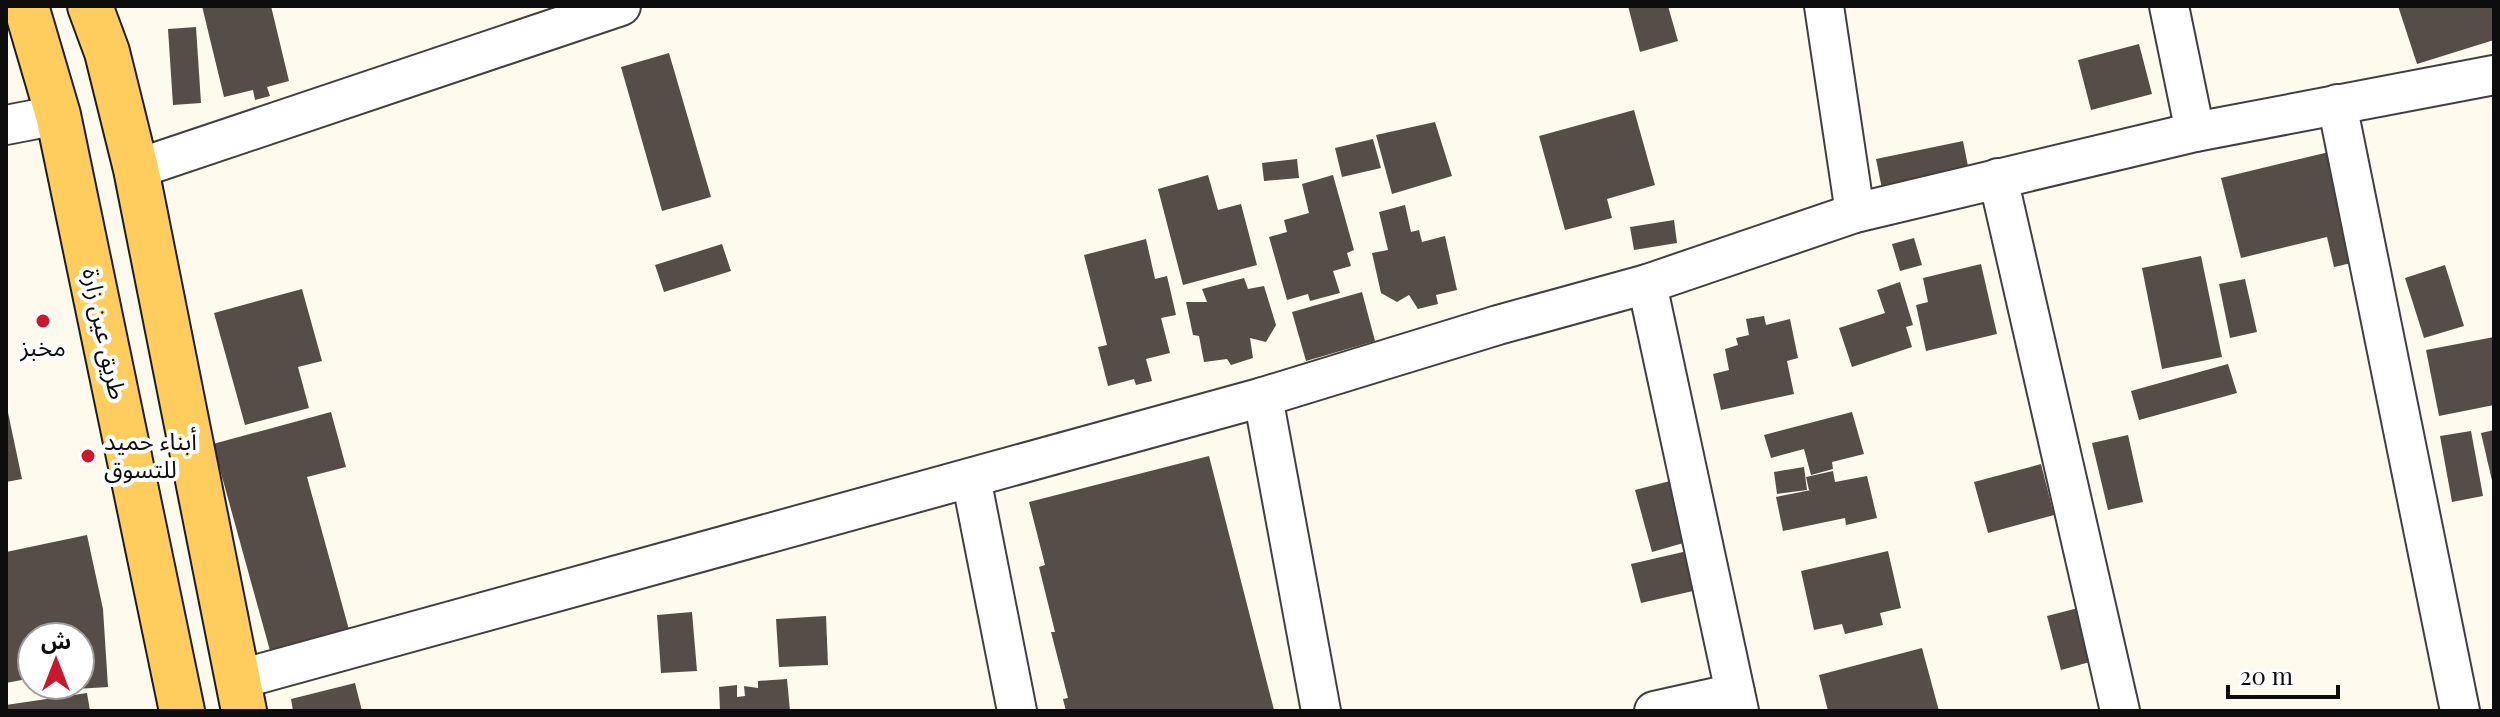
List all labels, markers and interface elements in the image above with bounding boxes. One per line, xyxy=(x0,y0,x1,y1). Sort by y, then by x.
street label: طريق عين زارة xyxy=(75,265,135,402)
marker: مخبز xyxy=(34,312,52,330)
place label: مخبز xyxy=(19,330,66,362)
place label: أبناء حميد للتسوق xyxy=(104,424,197,484)
marker: أبناء حميد للتسوق xyxy=(79,447,97,465)
north arrow xyxy=(16,621,96,701)
text: ش xyxy=(41,625,71,655)
scale bar xyxy=(2228,649,2338,699)
text: 20 m xyxy=(2240,659,2293,691)

